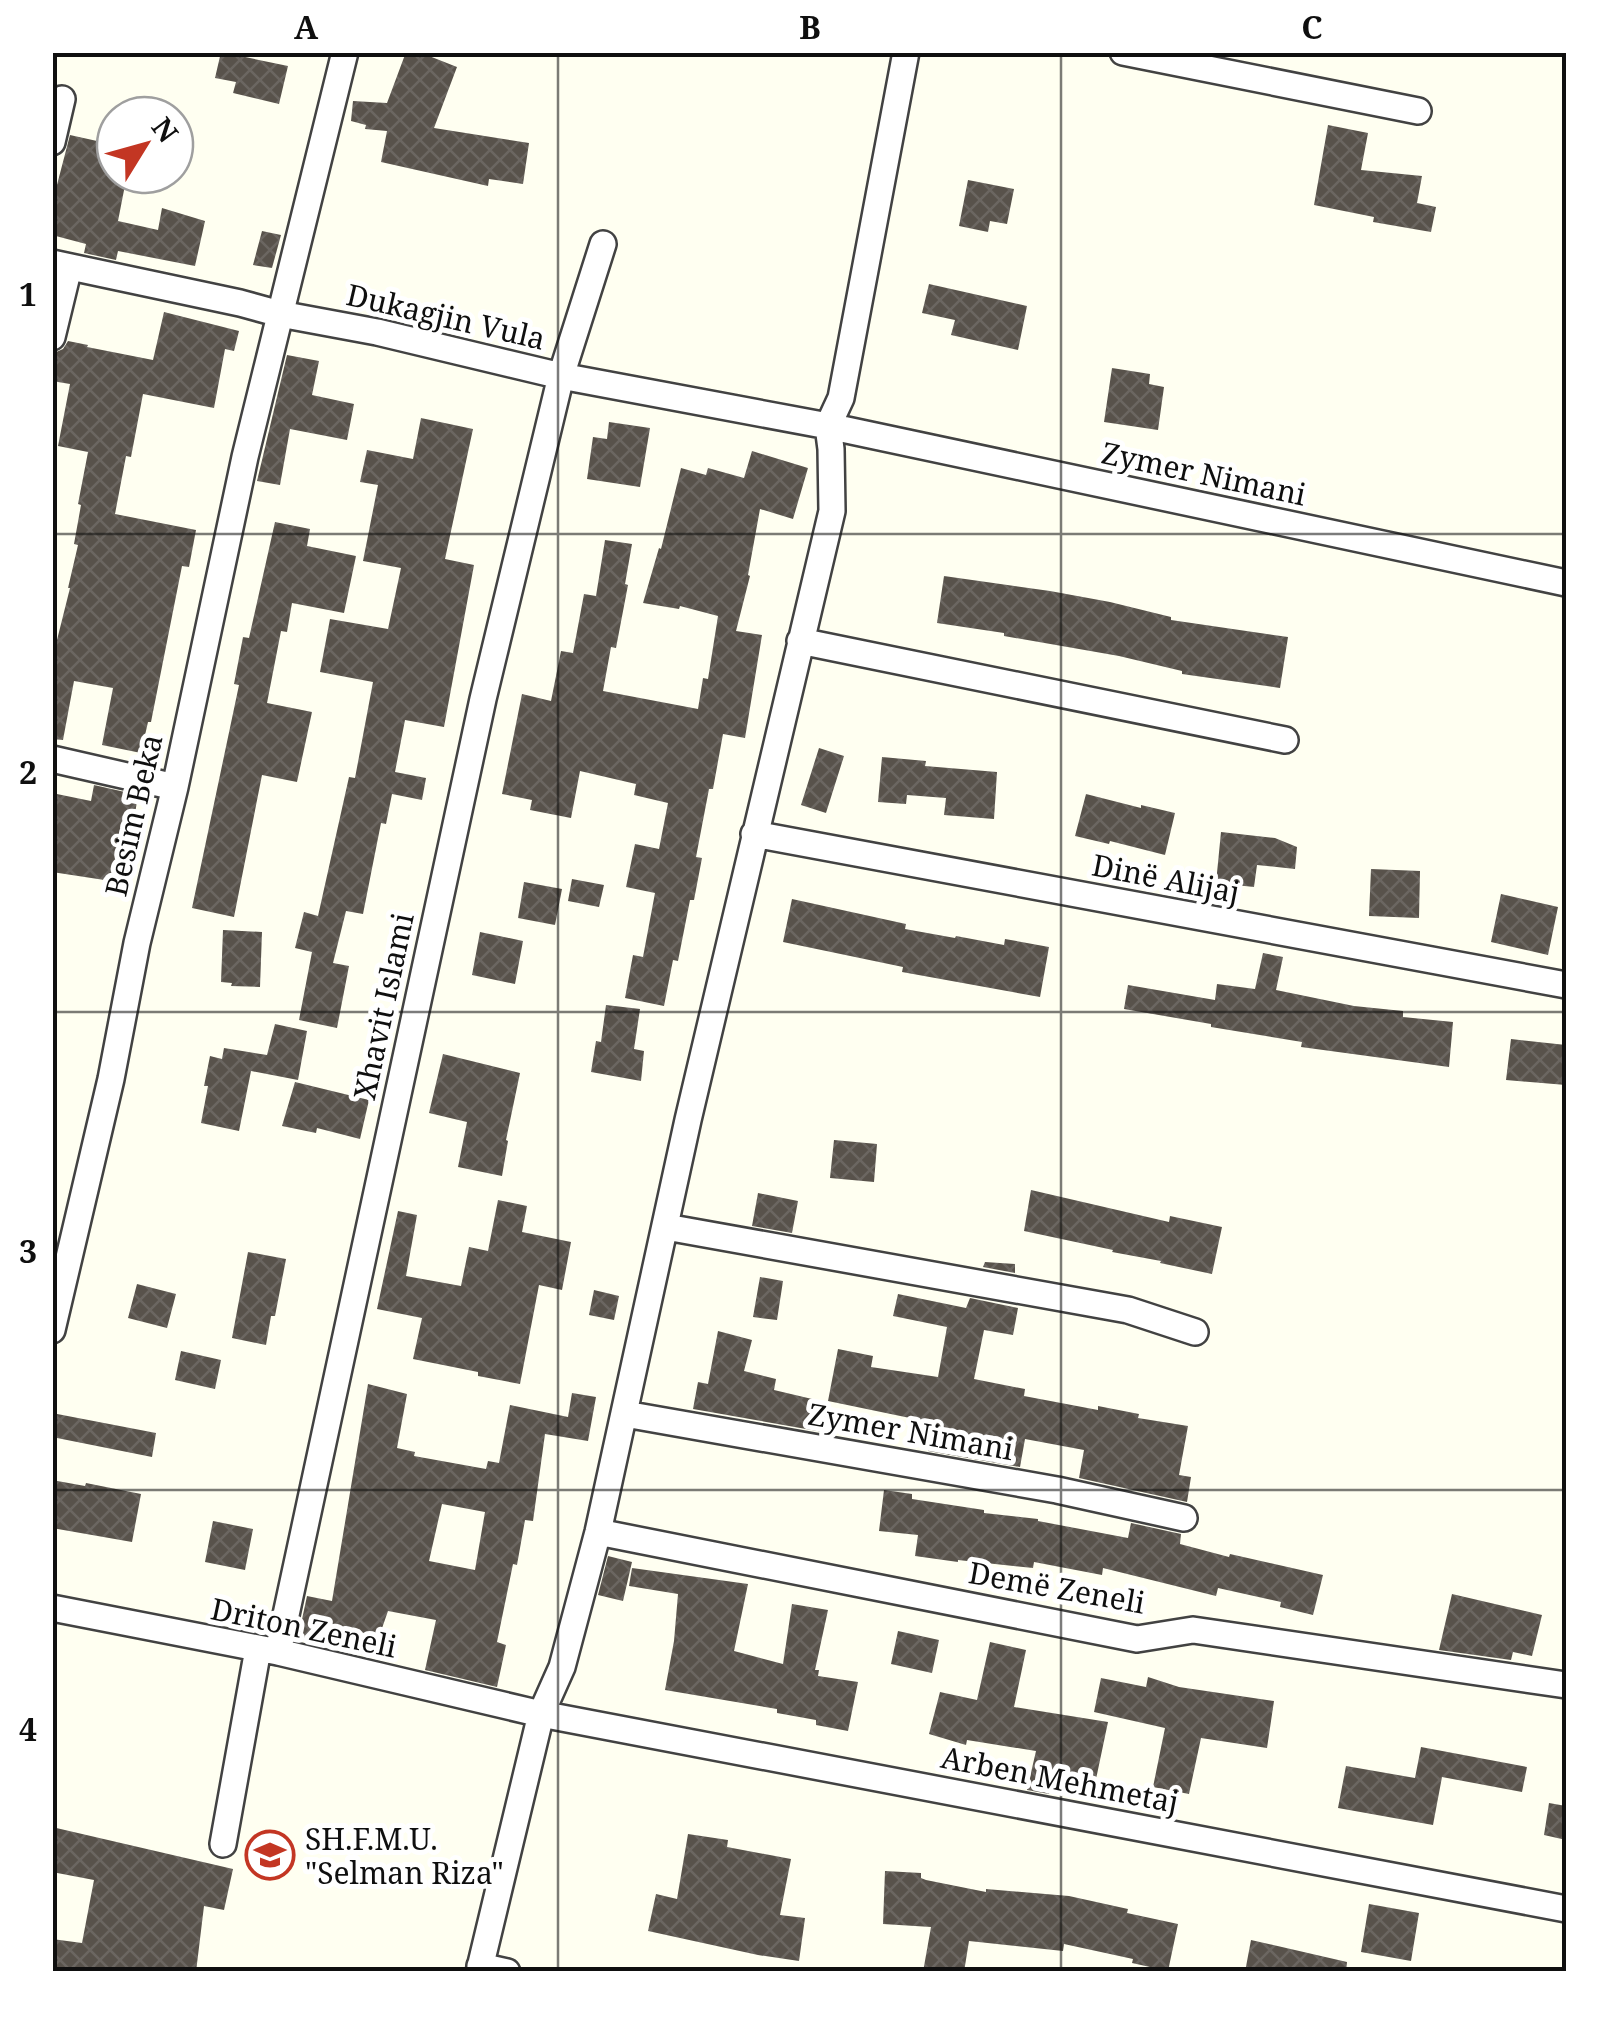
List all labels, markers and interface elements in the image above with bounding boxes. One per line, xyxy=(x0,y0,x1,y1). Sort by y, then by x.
text: A xyxy=(294,5,319,48)
text: B xyxy=(799,5,821,48)
text: C xyxy=(1301,5,1323,48)
north arrow xyxy=(95,95,195,195)
text: N xyxy=(144,109,188,150)
text: 1 xyxy=(19,272,37,315)
street label: Dukagjin Vula xyxy=(343,273,549,359)
street label: Zymer Nimani xyxy=(1098,431,1310,515)
street label: Besim Beka xyxy=(94,730,172,900)
text: 2 xyxy=(19,750,37,793)
street label: Dinë Alijaj xyxy=(1089,844,1243,912)
street label: Xhavit Islami xyxy=(343,909,423,1103)
text: 3 xyxy=(19,1229,37,1272)
street label: Zymer Nimani xyxy=(805,1393,1017,1469)
street label: Demë Zeneli xyxy=(966,1551,1149,1623)
street label: Driton Zeneli xyxy=(207,1587,401,1667)
text: 4 xyxy=(19,1707,37,1750)
street label: Arben Mehmetaj xyxy=(938,1736,1182,1822)
place label: SH.F.M.U. "Selman Riza" xyxy=(305,1818,504,1893)
school or university icon: SH.F.M.U. "Selman Riza" xyxy=(244,1829,296,1881)

